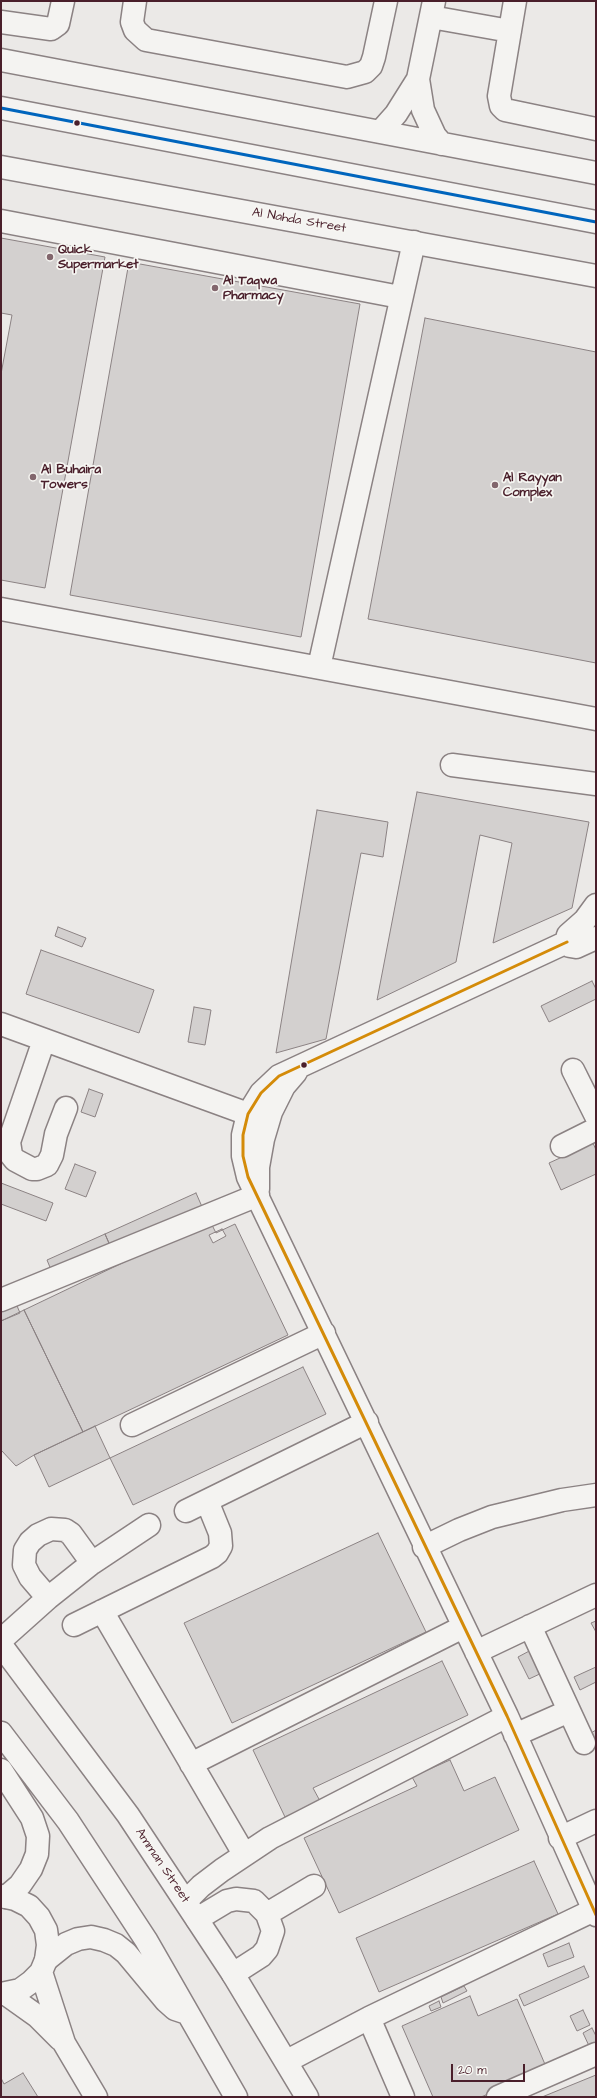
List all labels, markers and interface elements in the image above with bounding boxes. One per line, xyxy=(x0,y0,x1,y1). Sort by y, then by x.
unlabelled marker xyxy=(72,118,82,128)
street label: Al Nahda Street xyxy=(251,205,347,237)
place label: Quick Supermarket xyxy=(58,242,139,273)
marker: Quick Supermarket xyxy=(45,252,55,262)
place label: Al Taqwa Pharmacy xyxy=(223,273,284,304)
marker: Al Taqwa Pharmacy xyxy=(210,283,220,293)
place label: Al Buhaira Towers xyxy=(41,462,101,493)
place label: Al Rayyan Complex xyxy=(503,470,562,501)
marker: Al Buhaira Towers xyxy=(28,472,38,482)
marker: Al Rayyan Complex xyxy=(490,480,500,490)
unlabelled marker xyxy=(299,1060,309,1070)
street label: Amman Street xyxy=(131,1826,193,1906)
scale bar xyxy=(453,2056,527,2082)
text: 20 m xyxy=(458,2062,487,2079)

